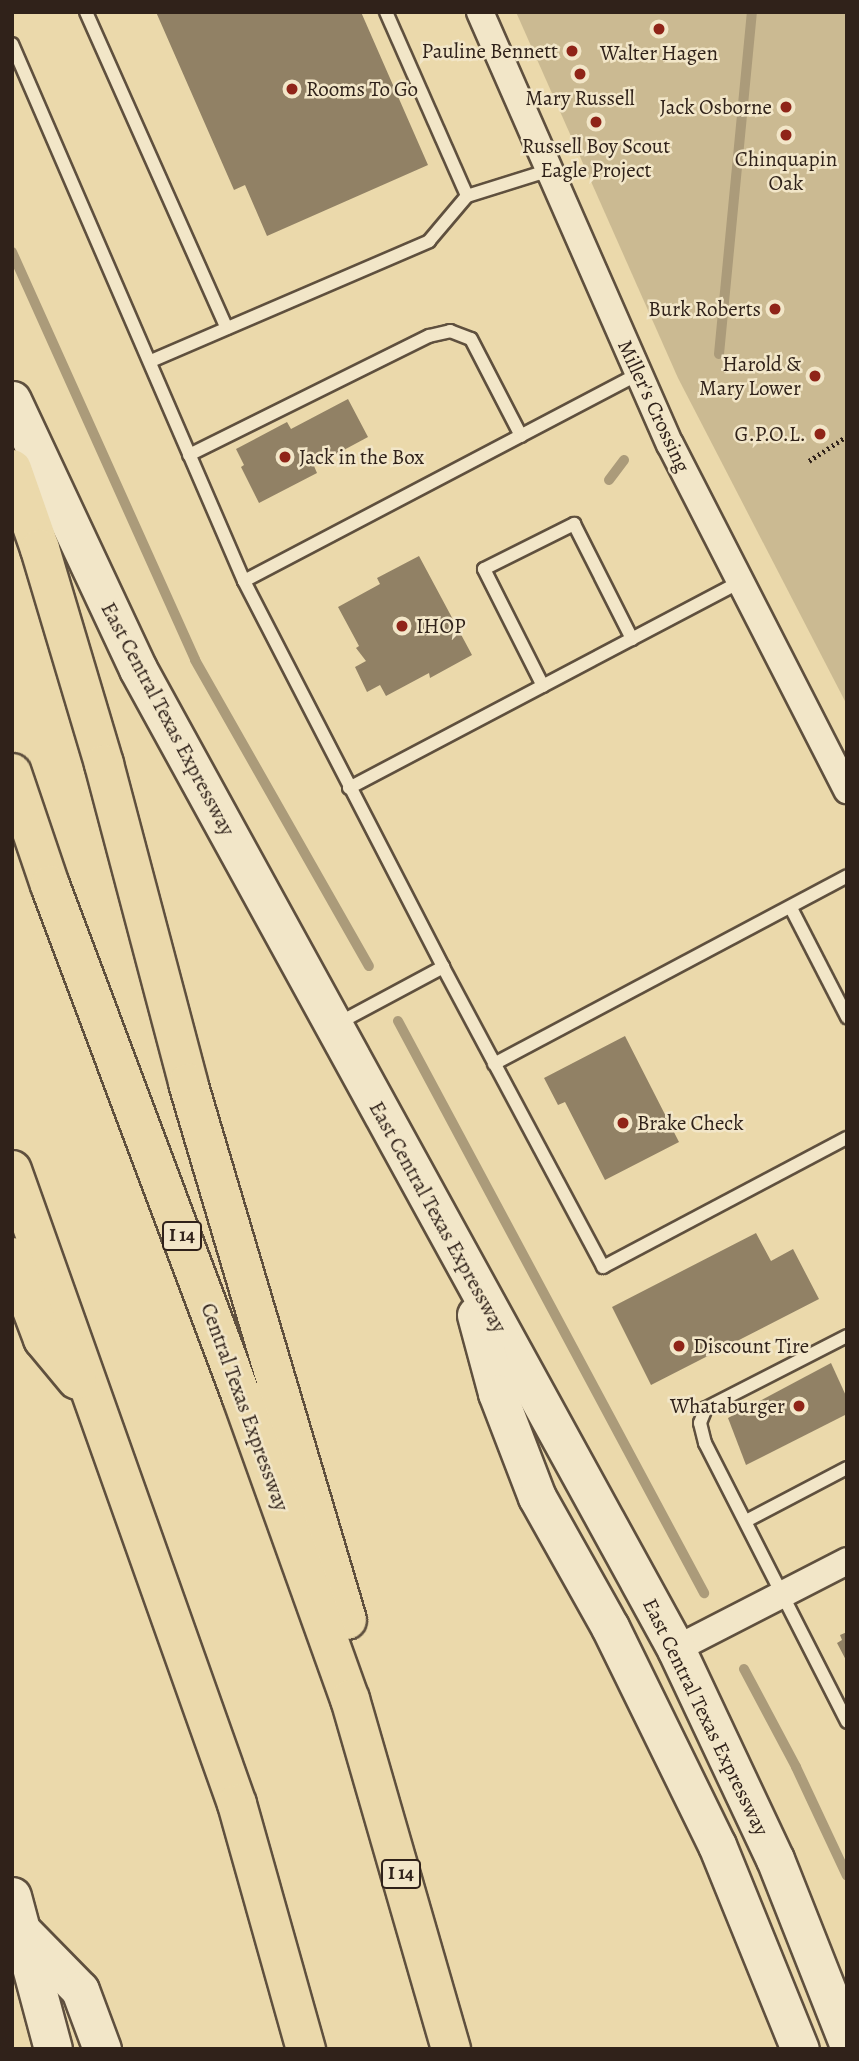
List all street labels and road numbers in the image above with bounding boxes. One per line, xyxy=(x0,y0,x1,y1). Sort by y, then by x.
street label: Miller's Crossing xyxy=(612,336,696,476)
street label: East Central Texas Expressway xyxy=(96,598,240,840)
street label: East Central Texas Expressway xyxy=(364,1097,512,1337)
road number: I 14 xyxy=(161,1220,203,1252)
street label: Central Texas Expressway xyxy=(196,1300,294,1514)
street label: East Central Texas Expressway xyxy=(638,1594,774,1840)
road number: I 14 xyxy=(380,1858,422,1890)

